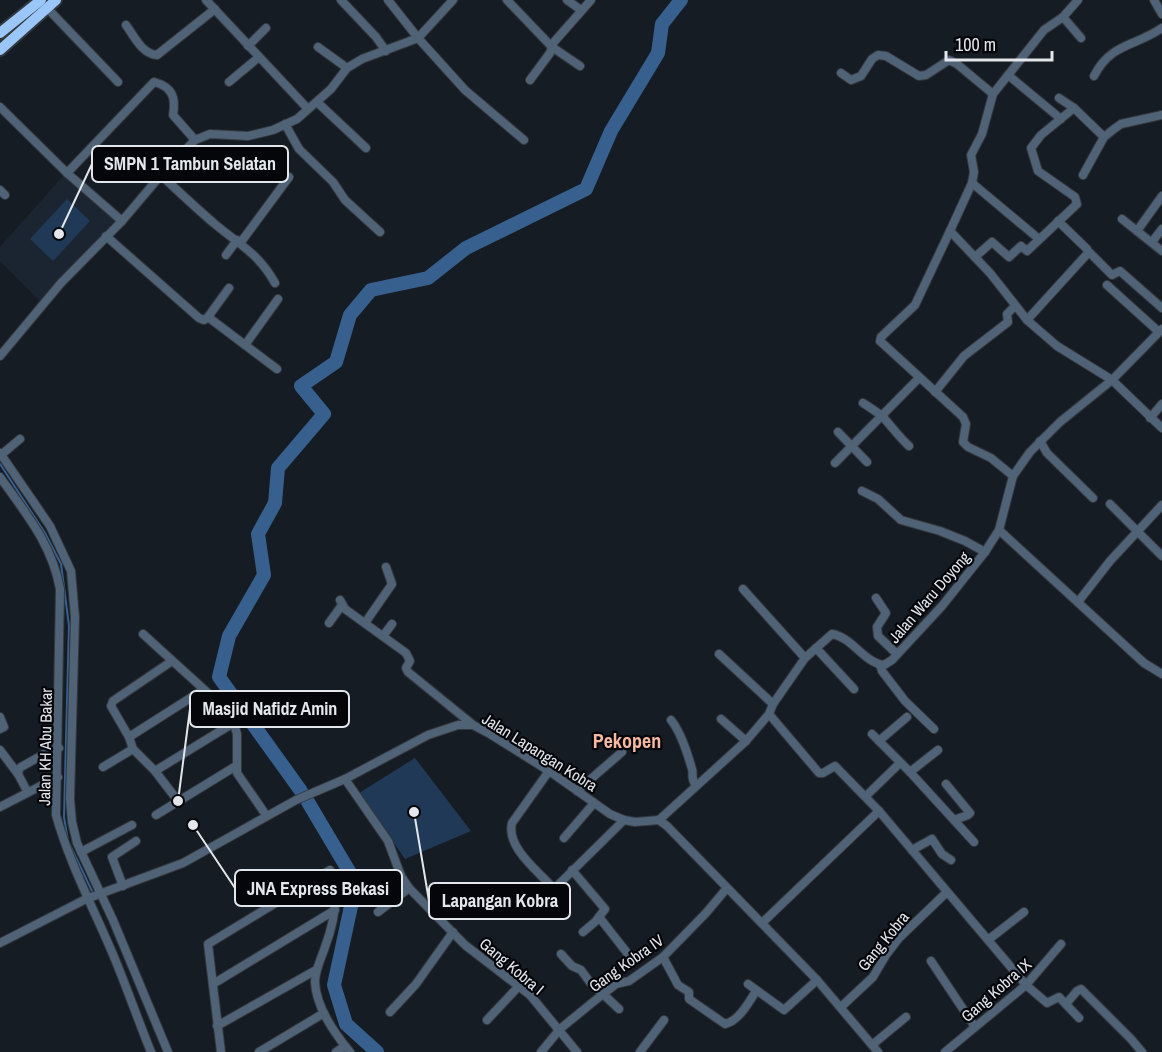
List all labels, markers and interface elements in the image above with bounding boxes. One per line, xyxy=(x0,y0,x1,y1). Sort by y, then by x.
scale bar xyxy=(946,24,1052,62)
text: 100 m xyxy=(955,32,996,57)
callout: SMPN 1 Tambun Selatan xyxy=(92,146,288,182)
text: SMPN 1 Tambun Selatan xyxy=(104,151,276,176)
street label: Jalan Waru Doyong xyxy=(883,546,975,648)
street label: Jalan KH Abu Bakar xyxy=(33,687,57,806)
callout: Masjid Nafidz Amin xyxy=(190,691,349,727)
text: Masjid Nafidz Amin xyxy=(203,696,337,721)
street label: Jalan Lapangan Kobra xyxy=(478,708,602,797)
district label: Pekopen xyxy=(593,727,661,754)
callout: JNA Express Bekasi xyxy=(235,870,402,906)
text: JNA Express Bekasi xyxy=(247,876,389,901)
callout: Lapangan Kobra xyxy=(429,883,570,919)
text: Lapangan Kobra xyxy=(442,888,559,913)
street label: Gang Kobra xyxy=(852,906,914,975)
street label: Gang Kobra IV xyxy=(584,929,668,997)
street label: Gang Kobra I xyxy=(475,932,549,1000)
street label: Gang Kobra IX xyxy=(956,953,1036,1027)

